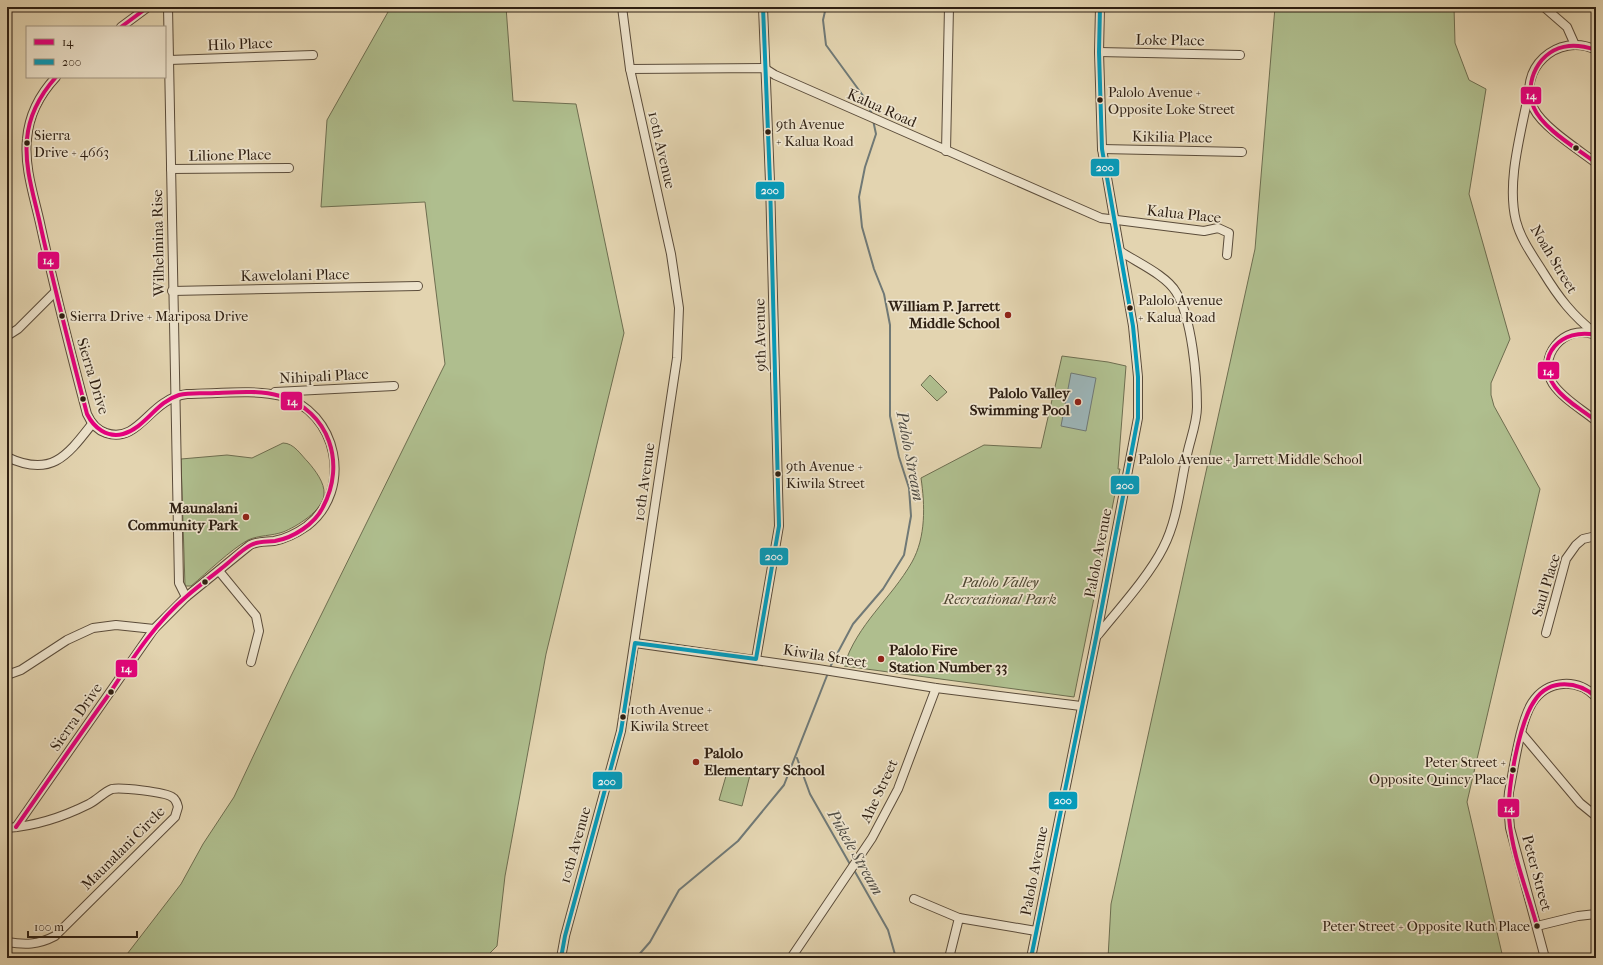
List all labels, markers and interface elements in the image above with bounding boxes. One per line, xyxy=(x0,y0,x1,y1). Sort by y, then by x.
legend xyxy=(26,26,166,78)
street label: Loke Place xyxy=(1135,30,1205,50)
street label: Hilo Place xyxy=(207,34,274,54)
text: 14 xyxy=(62,35,74,49)
text: 200 xyxy=(62,55,81,69)
place label: Palolo Avenue + Opposite Loke Street xyxy=(1108,84,1235,118)
street label: Kalua Road xyxy=(844,85,920,132)
line badge: 14 xyxy=(1520,86,1542,105)
text: 14 xyxy=(1526,89,1537,102)
marker: Palolo Avenue + Opposite Loke Street xyxy=(1095,95,1105,105)
street label: 10th Avenue xyxy=(644,110,680,191)
place label: 9th Avenue + Kalua Road xyxy=(776,116,854,150)
place label: Sierra Drive + 4663 xyxy=(34,127,109,161)
marker: 9th Avenue + Kalua Road xyxy=(763,127,773,137)
street label: Kikilia Place xyxy=(1132,127,1213,147)
marker: Sierra Drive + 4663 xyxy=(22,138,32,148)
unlabelled marker xyxy=(1571,143,1581,153)
street label: Lilione Place xyxy=(188,145,272,165)
line badge: 200 xyxy=(1090,158,1120,177)
text: 200 xyxy=(1096,161,1114,174)
line badge: 200 xyxy=(755,181,785,200)
text: 200 xyxy=(761,184,779,197)
street label: Wilhelmina Rise xyxy=(148,189,168,298)
street label: Kalua Place xyxy=(1146,201,1223,227)
street label: Noah Street xyxy=(1526,221,1582,297)
line badge: 14 xyxy=(37,251,60,270)
text: 14 xyxy=(43,254,54,267)
street label: Kawelolani Place xyxy=(240,265,350,285)
place label: Palolo Avenue + Kalua Road xyxy=(1138,292,1223,326)
place label: William P. Jarrett Middle School xyxy=(887,297,1001,332)
street label: 9th Avenue xyxy=(750,298,770,372)
marker: Palolo Avenue + Kalua Road xyxy=(1125,303,1135,313)
place label: Sierra Drive + Mariposa Drive xyxy=(70,308,248,325)
marker: William P. Jarrett Middle School xyxy=(1003,310,1013,320)
marker: Sierra Drive + Mariposa Drive xyxy=(57,311,67,321)
street label: Sierra Drive xyxy=(73,336,113,417)
line badge: 14 xyxy=(1537,361,1560,380)
street label: Nihipali Place xyxy=(279,365,370,387)
text: 14 xyxy=(1543,365,1554,378)
place label: Palolo Valley Swimming Pool xyxy=(970,384,1071,419)
line badge: 14 xyxy=(280,391,303,411)
unlabelled marker xyxy=(78,394,88,404)
text: 14 xyxy=(287,395,298,408)
marker: Palolo Valley Swimming Pool xyxy=(1073,397,1083,407)
water label: Palolo Stream xyxy=(892,409,929,503)
street label: 10th Avenue xyxy=(630,441,658,522)
place label: Palolo Avenue + Jarrett Middle School xyxy=(1138,451,1362,468)
marker: Palolo Avenue + Jarrett Middle School xyxy=(1125,454,1135,464)
place label: 9th Avenue + Kiwila Street xyxy=(786,458,865,492)
marker: 9th Avenue + Kiwila Street xyxy=(773,469,783,479)
line badge: 200 xyxy=(1110,475,1140,495)
text: 200 xyxy=(1116,479,1134,492)
place label: Maunalani Community Park xyxy=(128,499,239,534)
street label: Palolo Avenue xyxy=(1081,506,1116,599)
marker: Maunalani Community Park xyxy=(241,512,251,522)
line badge: 200 xyxy=(759,547,789,566)
text: 200 xyxy=(765,550,783,563)
street label: Saul Place xyxy=(1528,551,1564,619)
park label: Palolo Valley Recreational Park xyxy=(942,573,1057,608)
unlabelled marker xyxy=(200,577,210,587)
street label: Kiwila Street xyxy=(782,640,869,672)
place label: Palolo Fire Station Number 33 xyxy=(889,641,1007,676)
marker: Palolo Fire Station Number 33 xyxy=(876,654,886,664)
line badge: 14 xyxy=(115,659,138,678)
text: 14 xyxy=(121,662,132,675)
street label: Sierra Drive xyxy=(46,679,106,755)
unlabelled marker xyxy=(106,687,116,697)
place label: 10th Avenue + Kiwila Street xyxy=(630,701,712,735)
marker: 10th Avenue + Kiwila Street xyxy=(618,712,628,722)
place label: Palolo Elementary School xyxy=(704,744,826,779)
place label: Peter Street + Opposite Quincy Place xyxy=(1369,754,1506,788)
street label: Ahe Street xyxy=(856,756,902,827)
marker: Palolo Elementary School xyxy=(691,757,701,767)
marker: Peter Street + Opposite Quincy Place xyxy=(1508,765,1518,775)
line badge: 200 xyxy=(592,771,623,790)
text: 200 xyxy=(598,775,616,788)
line badge: 200 xyxy=(1048,791,1078,810)
text: 200 xyxy=(1054,794,1072,807)
line badge: 14 xyxy=(1497,798,1520,818)
street label: Maunalani Circle xyxy=(77,802,169,894)
text: 14 xyxy=(1504,802,1515,815)
street label: 10th Avenue xyxy=(555,804,595,885)
water label: Pūkele Stream xyxy=(823,805,888,899)
street label: Palolo Avenue xyxy=(1017,824,1052,917)
street label: Peter Street xyxy=(1518,833,1556,914)
scale bar xyxy=(28,913,137,939)
place label: Peter Street + Opposite Ruth Place xyxy=(1322,918,1530,935)
text: 100 m xyxy=(34,920,64,934)
marker: Peter Street + Opposite Ruth Place xyxy=(1532,921,1542,931)

